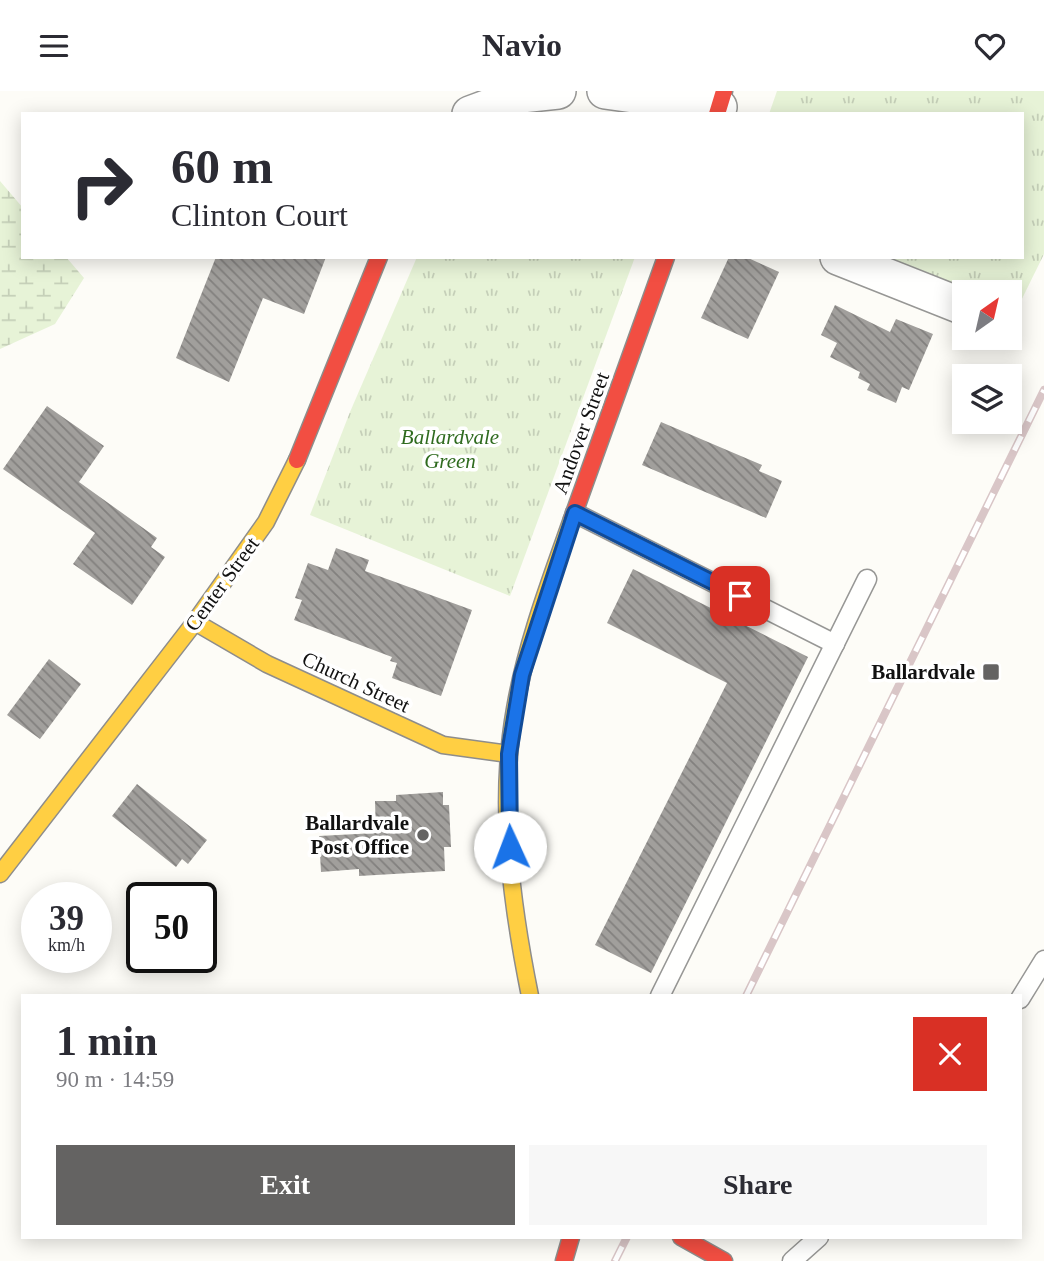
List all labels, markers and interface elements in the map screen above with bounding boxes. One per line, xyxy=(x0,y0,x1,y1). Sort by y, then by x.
icon: menu xyxy=(35,27,73,65)
text: Navio xyxy=(482,27,562,63)
icon: heart xyxy=(971,27,1009,65)
text: 60 m xyxy=(171,139,273,194)
icon: right xyxy=(56,140,147,231)
text: Clinton Court xyxy=(171,197,348,233)
north arrow xyxy=(952,280,1022,350)
map controls xyxy=(952,280,1022,434)
button: layers xyxy=(952,364,1022,434)
street label: Andover Street xyxy=(548,369,614,497)
park label: Ballardvale Green xyxy=(401,425,499,473)
street label: Center Street xyxy=(180,532,264,636)
pin xyxy=(710,566,770,626)
icon: arrive xyxy=(721,577,759,615)
street label: Church Street xyxy=(298,647,414,717)
place label: Ballardvale xyxy=(871,660,975,684)
marker: Ballardvale xyxy=(981,662,1001,682)
position arrow xyxy=(473,810,547,884)
place label: Ballardvale Post Office xyxy=(305,811,409,859)
marker: Ballardvale Post Office xyxy=(415,827,431,843)
speed limit sign: 50 xyxy=(126,882,217,973)
text: 39 xyxy=(49,899,84,938)
text: km/h xyxy=(48,935,85,955)
button: close xyxy=(913,1017,987,1091)
text: 1 min xyxy=(56,1018,158,1064)
text: 90 m · 14:59 xyxy=(56,1067,174,1092)
button: Exit xyxy=(56,1145,515,1225)
button: Share xyxy=(529,1145,987,1225)

